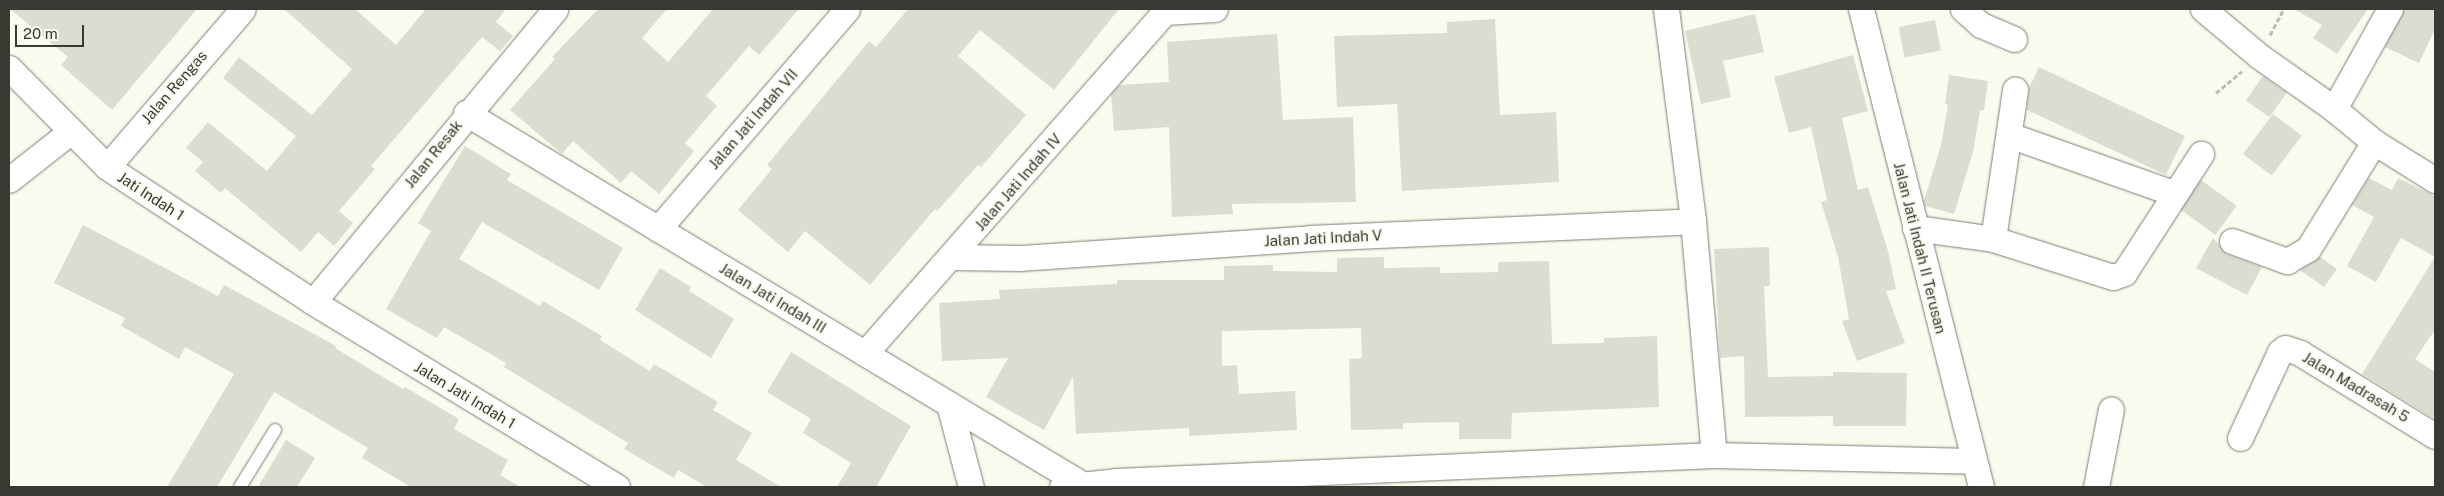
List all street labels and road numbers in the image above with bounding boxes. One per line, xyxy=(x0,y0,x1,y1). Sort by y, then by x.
street label: Jalan Rengas xyxy=(137,47,211,127)
street label: Jalan Jati Indah VII xyxy=(704,65,802,173)
street label: Jalan Resak xyxy=(400,117,466,191)
street label: Jalan Jati Indah IV xyxy=(971,130,1065,234)
street label: Jalan Jati Indah II Terusan xyxy=(1890,160,1950,336)
street label: Jati Indah 1 xyxy=(114,168,188,224)
street label: Jalan Jati Indah V xyxy=(1263,226,1383,250)
street label: Jalan Jati Indah III xyxy=(716,259,830,337)
street label: Jalan Madrasah 5 xyxy=(2299,348,2413,426)
street label: Jalan Jati Indah 1 xyxy=(411,358,519,432)

